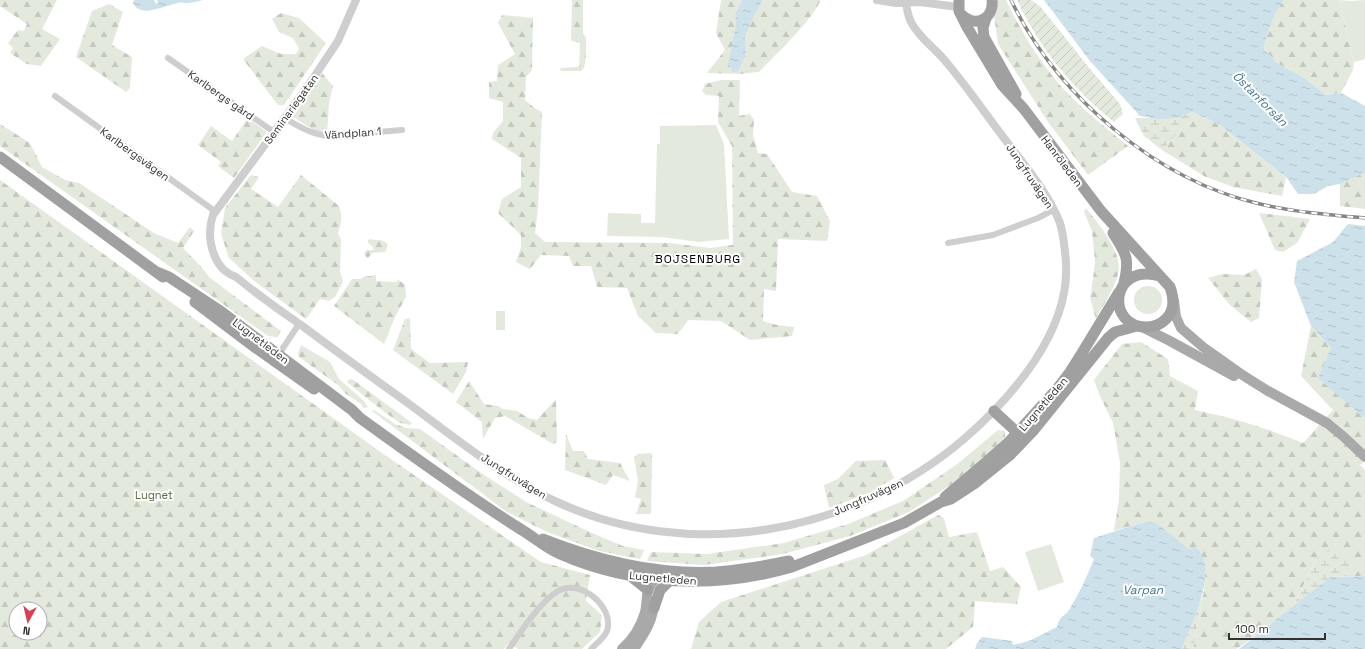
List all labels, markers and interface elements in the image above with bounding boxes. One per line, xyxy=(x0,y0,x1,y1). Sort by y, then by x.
street label: Karlbergs gård xyxy=(185,67,257,123)
water label: Östanforsån xyxy=(1229,68,1291,130)
street label: Seminariegatan xyxy=(261,71,321,147)
street label: Karlbergsvägen xyxy=(98,124,172,184)
street label: Vändplan 1 xyxy=(324,124,382,142)
street label: Hanröleden xyxy=(1038,133,1086,189)
street label: Jungfruvägen xyxy=(1003,141,1057,211)
district label: BOJSENBURG xyxy=(655,251,741,267)
street label: Lugnetleden xyxy=(230,315,292,367)
street label: Lugnetleden xyxy=(1016,374,1070,434)
street label: Jungfruvägen xyxy=(479,450,549,502)
street label: Jungfruvägen xyxy=(831,475,905,519)
park label: Lugnet xyxy=(135,488,173,502)
street label: Lugnetleden xyxy=(629,568,697,588)
water label: Varpan xyxy=(1123,582,1164,598)
north arrow xyxy=(8,601,48,641)
scale bar xyxy=(1229,615,1325,641)
text: 100 m xyxy=(1235,621,1269,637)
text: N xyxy=(22,623,31,638)

